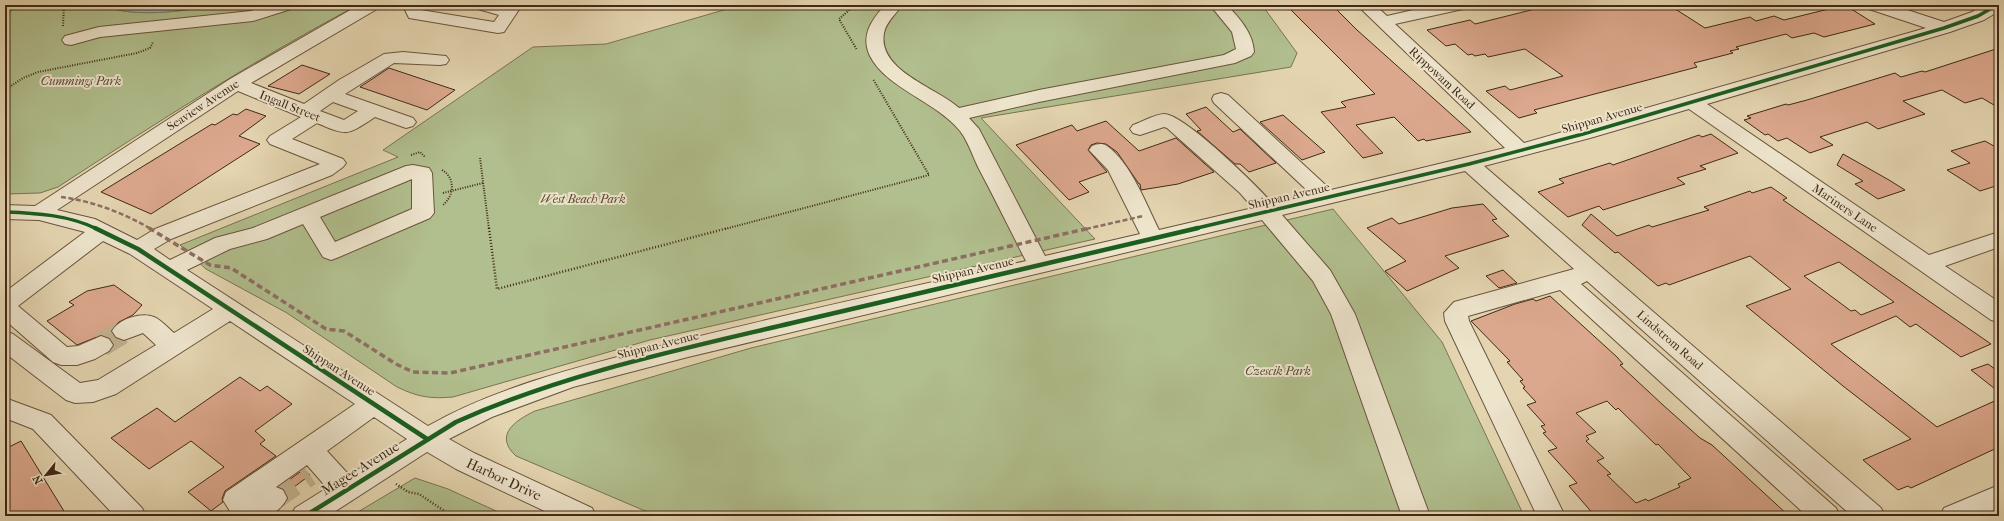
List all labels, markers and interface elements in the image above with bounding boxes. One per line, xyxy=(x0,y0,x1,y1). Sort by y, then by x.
street label: Rippowam Road xyxy=(1406,44,1478,112)
park label: Cummings Park xyxy=(41,74,121,88)
street label: Seaview Avenue xyxy=(164,76,242,133)
street label: Ingall Street xyxy=(257,87,323,125)
street label: Shippan Avenue xyxy=(1560,100,1644,136)
street label: Shippan Avenue xyxy=(1247,180,1331,212)
street label: Mariners Lane xyxy=(1810,181,1880,235)
park label: West Beach Park xyxy=(540,192,626,206)
street label: Shippan Avenue xyxy=(931,254,1015,286)
street label: Lindstrom Road xyxy=(1634,307,1706,373)
street label: Shippan Avenue xyxy=(616,328,700,362)
street label: Shippan Avenue xyxy=(300,341,378,399)
park label: Czescik Park xyxy=(1245,364,1311,378)
street label: Magee Avenue xyxy=(318,438,402,499)
north arrow xyxy=(26,455,66,495)
street label: Harbor Drive xyxy=(463,455,544,504)
text: N xyxy=(30,472,45,487)

